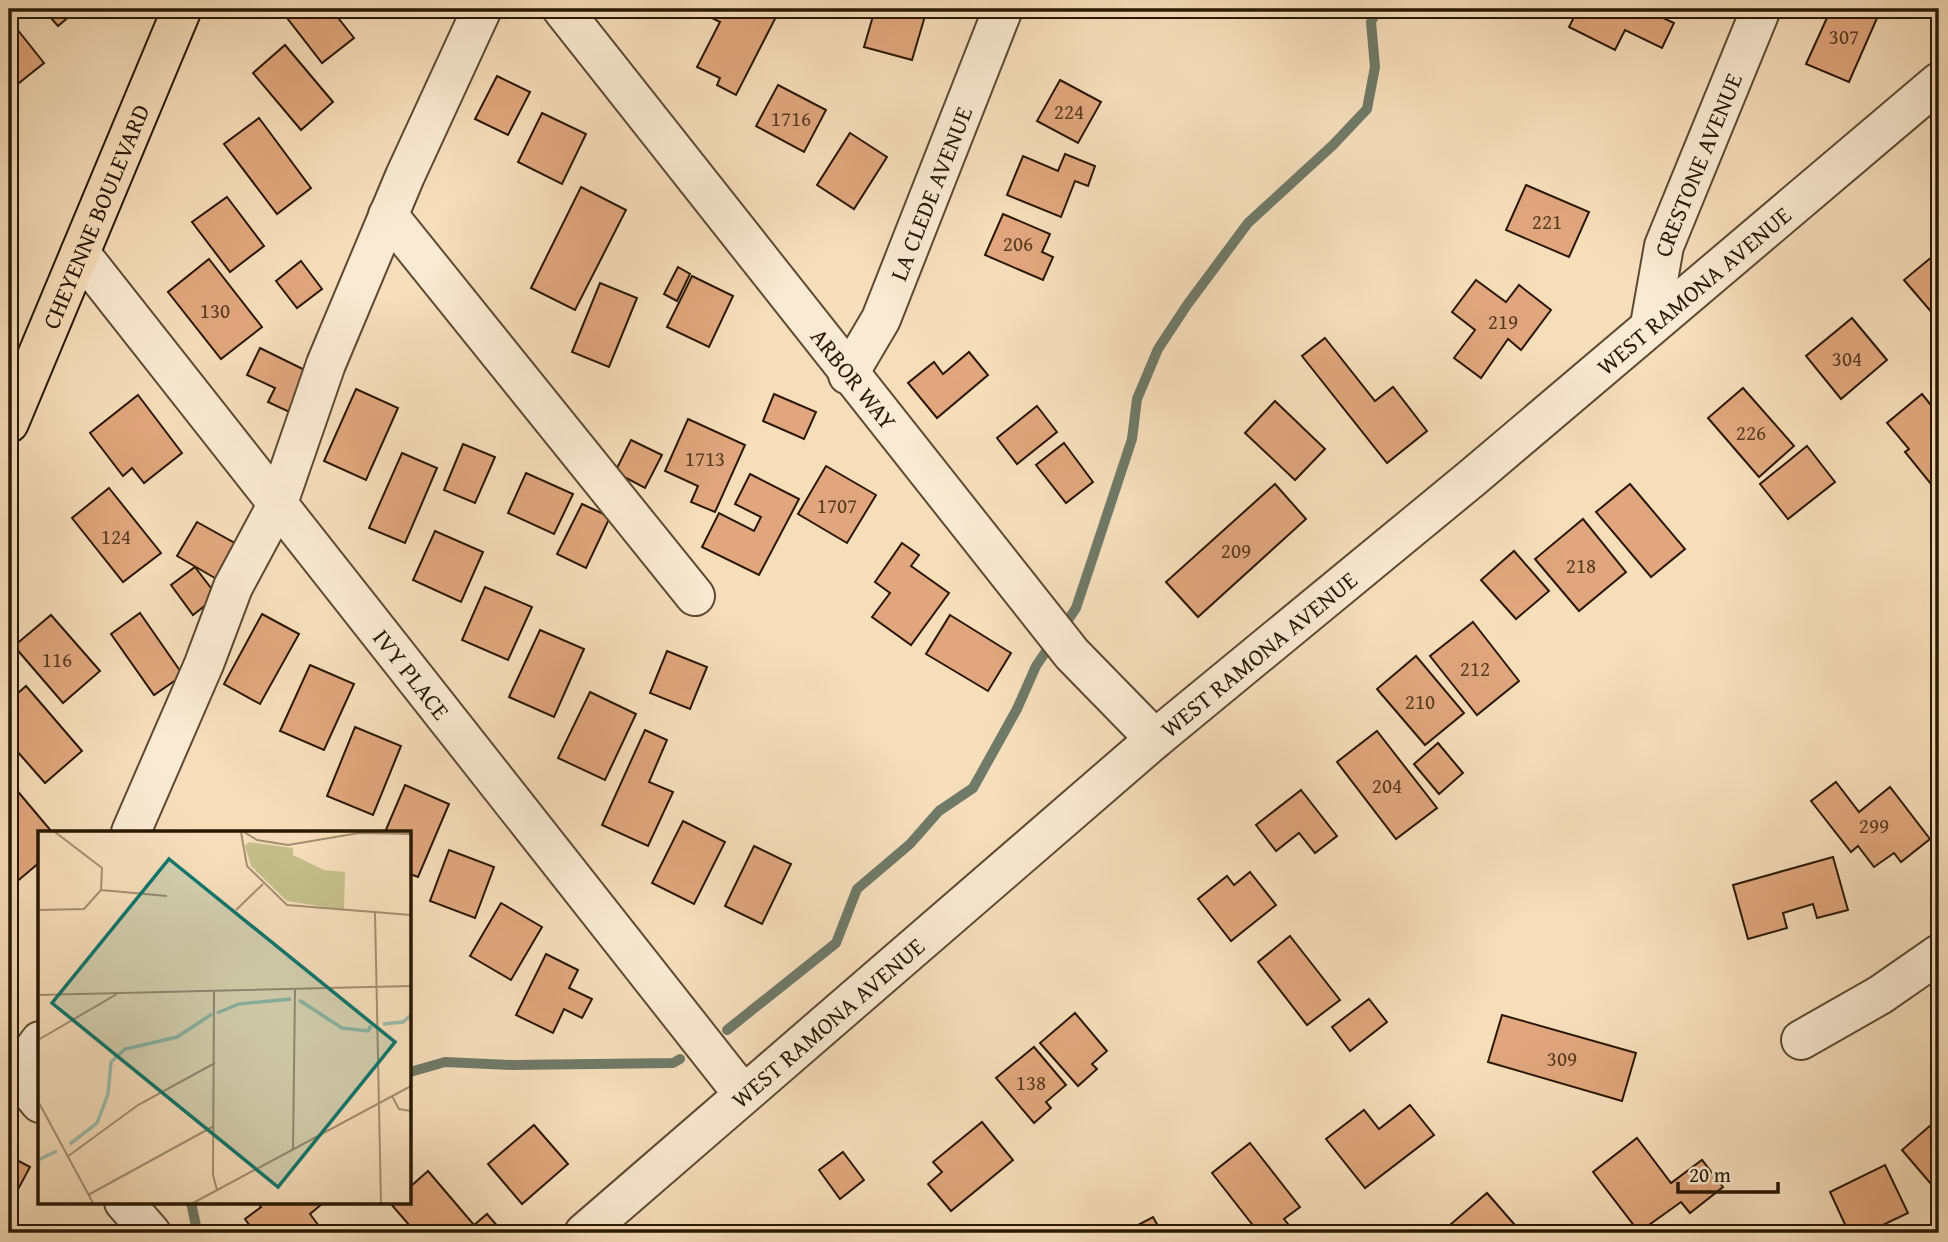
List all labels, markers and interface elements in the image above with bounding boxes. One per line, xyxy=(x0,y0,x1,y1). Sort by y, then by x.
house number: 307 xyxy=(1829,21,1859,52)
street label: CRESTONE AVENUE xyxy=(1645,67,1751,259)
house number: 224 xyxy=(1054,96,1084,127)
street label: CHEYENNE BOULEVARD xyxy=(33,99,158,334)
street label: LA CLEDE AVENUE xyxy=(880,101,981,286)
house number: 1716 xyxy=(771,103,811,134)
street label: WEST RAMONA AVENUE xyxy=(1589,198,1798,383)
house number: 221 xyxy=(1532,206,1562,237)
house number: 206 xyxy=(1003,228,1033,259)
house number: 130 xyxy=(200,295,230,326)
house number: 219 xyxy=(1488,306,1518,337)
street label: ARBOR WAY xyxy=(803,320,905,437)
house number: 304 xyxy=(1832,343,1862,374)
house number: 226 xyxy=(1736,417,1766,448)
house number: 1713 xyxy=(685,443,725,474)
house number: 1707 xyxy=(817,490,857,521)
house number: 124 xyxy=(101,521,131,552)
house number: 209 xyxy=(1221,535,1251,566)
house number: 218 xyxy=(1566,550,1596,581)
street label: WEST RAMONA AVENUE xyxy=(1153,562,1364,745)
street label: IVY PLACE xyxy=(365,621,459,727)
house number: 116 xyxy=(42,644,72,675)
house number: 212 xyxy=(1460,653,1490,684)
house number: 210 xyxy=(1405,686,1435,717)
house number: 204 xyxy=(1372,770,1402,801)
house number: 299 xyxy=(1859,810,1889,841)
inset map xyxy=(38,831,411,1204)
street label: WEST RAMONA AVENUE xyxy=(723,929,932,1116)
house number: 309 xyxy=(1547,1043,1577,1074)
house number: 138 xyxy=(1016,1067,1046,1098)
scale bar xyxy=(1678,1151,1778,1195)
text: 20 m xyxy=(1689,1159,1731,1190)

